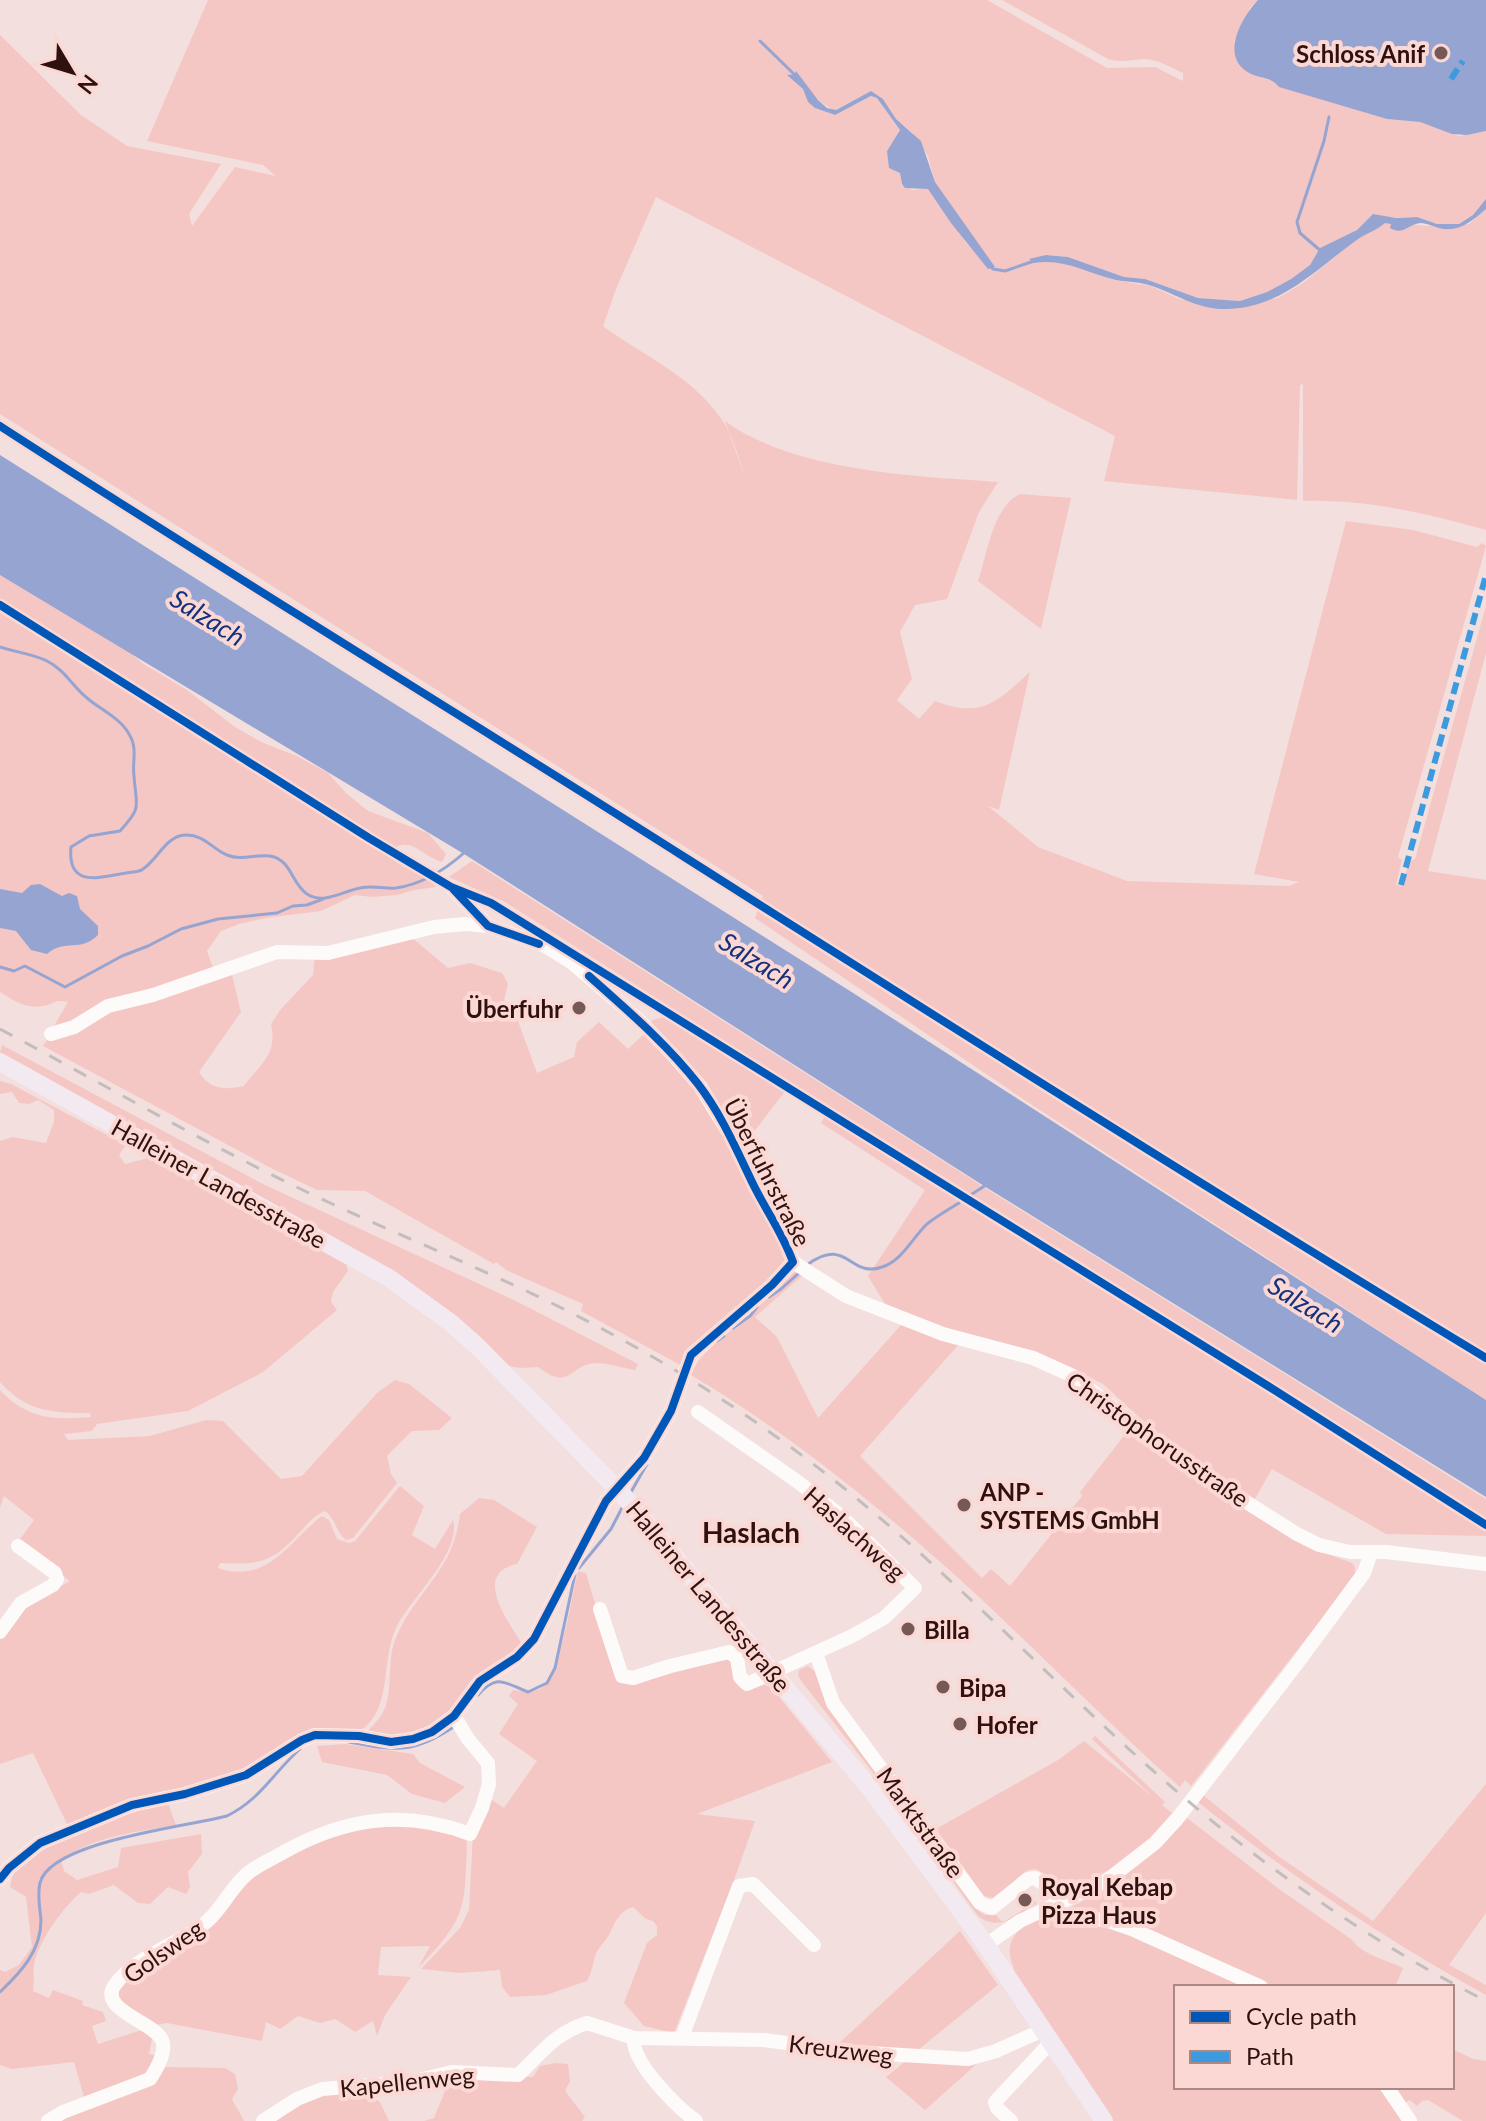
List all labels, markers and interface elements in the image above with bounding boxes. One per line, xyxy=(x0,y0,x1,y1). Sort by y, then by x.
north arrow xyxy=(32,32,112,112)
place label: Schloss Anif xyxy=(1296,39,1425,68)
marker: Schloss Anif xyxy=(1432,44,1450,62)
text: N xyxy=(72,70,104,100)
water label: Salzach xyxy=(165,582,251,652)
water label: Salzach xyxy=(714,925,800,995)
place label: Überfuhr xyxy=(465,994,563,1023)
marker: Überfuhr xyxy=(570,999,588,1017)
street label: Überfuhrstraße xyxy=(718,1093,818,1251)
street label: Halleiner Landesstraße xyxy=(107,1112,331,1254)
water label: Salzach xyxy=(1263,1269,1349,1339)
street label: Christophorusstraße xyxy=(1061,1365,1255,1513)
place label: ANP - SYSTEMS GmbH xyxy=(979,1477,1160,1534)
street label: Haslachweg xyxy=(798,1480,912,1586)
street label: Halleiner Landesstraße xyxy=(621,1495,797,1697)
marker: ANP - SYSTEMS GmbH xyxy=(955,1496,973,1514)
district label: Haslach xyxy=(702,1515,800,1549)
place label: Billa xyxy=(924,1615,970,1644)
marker: Billa xyxy=(899,1620,917,1638)
place label: Bipa xyxy=(959,1673,1007,1702)
marker: Bipa xyxy=(934,1678,952,1696)
place label: Hofer xyxy=(976,1710,1038,1739)
marker: Hofer xyxy=(951,1715,969,1733)
street label: Marktstraße xyxy=(871,1761,971,1883)
place label: Royal Kebap Pizza Haus xyxy=(1041,1872,1173,1929)
marker: Royal Kebap Pizza Haus xyxy=(1016,1891,1034,1909)
street label: Golsweg xyxy=(117,1913,209,1989)
legend xyxy=(1174,1985,1454,2089)
text: Cycle path xyxy=(1246,2001,1357,2030)
street label: Kreuzweg xyxy=(787,2028,895,2070)
text: Path xyxy=(1246,2041,1294,2070)
street label: Kapellenweg xyxy=(338,2060,476,2102)

